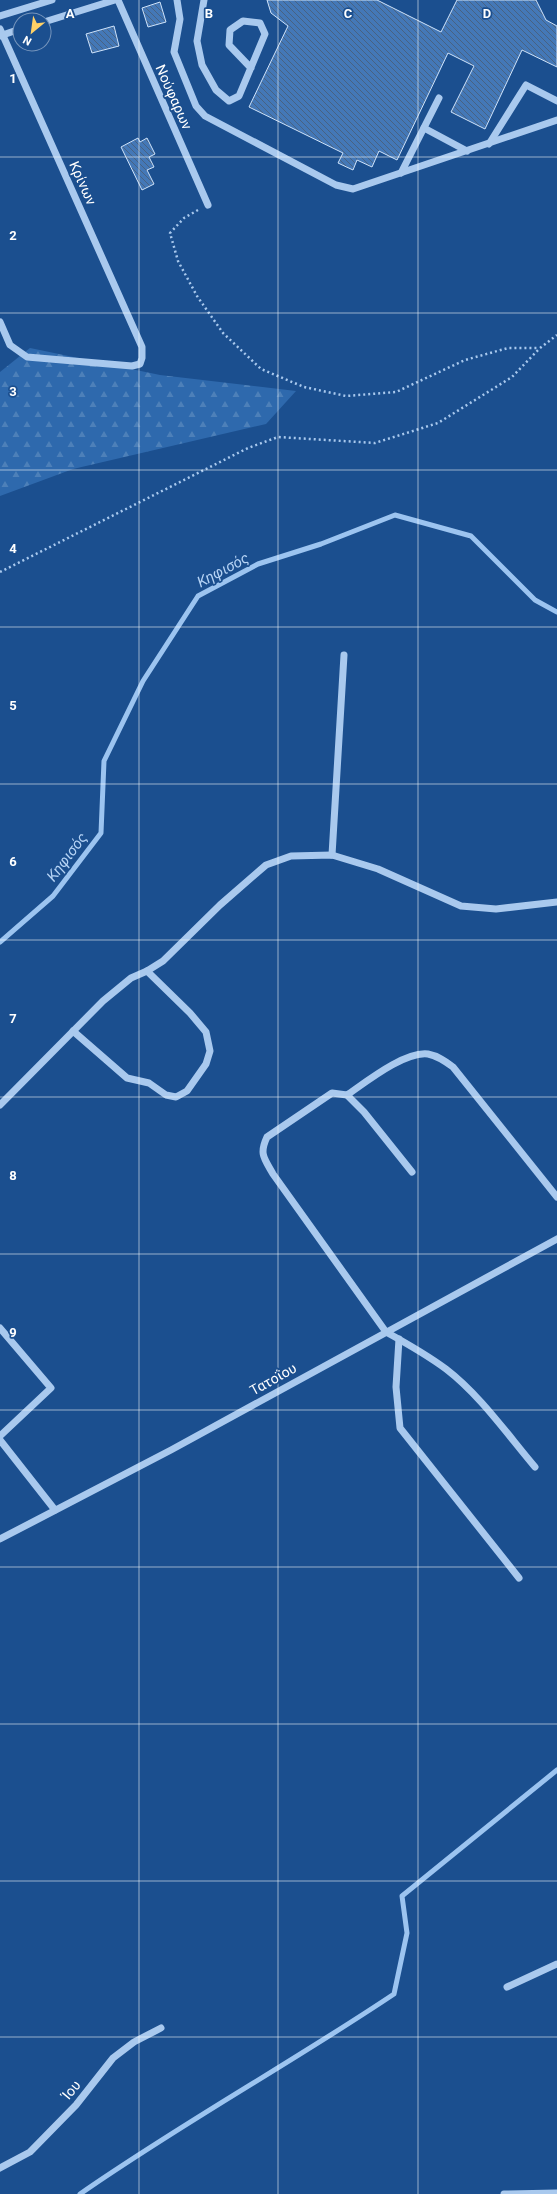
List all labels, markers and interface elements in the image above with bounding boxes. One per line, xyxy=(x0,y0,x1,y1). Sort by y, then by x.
text: A xyxy=(66,6,75,21)
text: B xyxy=(205,6,213,21)
text: C xyxy=(344,6,353,21)
text: D xyxy=(483,6,491,21)
north arrow xyxy=(12,12,52,52)
text: N xyxy=(21,33,34,48)
street label: Νούφαρων xyxy=(152,62,196,133)
text: 1 xyxy=(9,71,17,86)
street label: Κρίνων xyxy=(66,159,100,208)
text: 2 xyxy=(9,228,17,243)
text: 3 xyxy=(9,384,17,399)
text: 4 xyxy=(9,541,17,556)
water label: Κηφισός xyxy=(194,549,252,591)
text: 5 xyxy=(9,698,17,713)
water label: Κηφισός xyxy=(43,829,91,885)
text: 6 xyxy=(9,854,17,869)
text: 7 xyxy=(9,1011,17,1026)
text: 8 xyxy=(9,1168,17,1183)
text: 9 xyxy=(9,1325,17,1340)
street label: Τατοΐου xyxy=(247,1360,299,1398)
street label: Ίου xyxy=(58,2077,84,2104)

